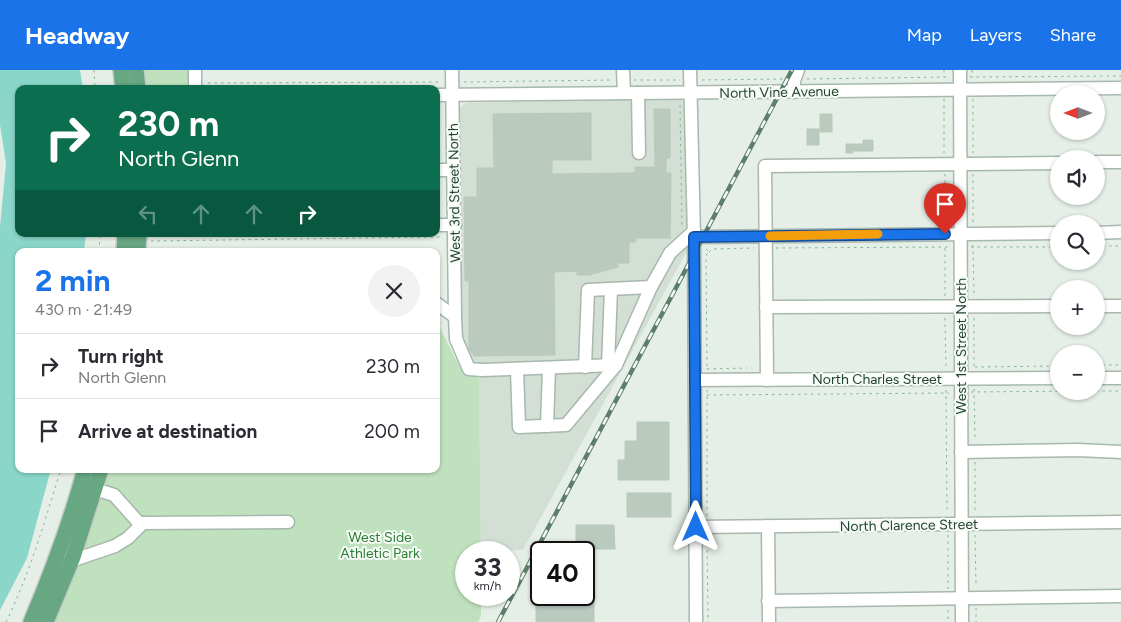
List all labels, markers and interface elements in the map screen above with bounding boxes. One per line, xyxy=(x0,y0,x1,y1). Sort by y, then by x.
text: Headway xyxy=(25,21,129,50)
text: Map xyxy=(907,24,942,46)
text: Layers xyxy=(970,24,1022,46)
text: Share xyxy=(1050,24,1096,46)
street label: North Vine Avenue xyxy=(719,83,839,102)
north arrow xyxy=(1050,85,1105,140)
map controls xyxy=(1050,85,1105,400)
text: 230 m xyxy=(118,103,219,145)
icon: right xyxy=(35,105,100,170)
street label: West 3rd Street North xyxy=(445,123,464,263)
text: North Glenn xyxy=(118,145,239,172)
button: sound xyxy=(1050,150,1105,205)
pin xyxy=(924,183,966,234)
icon: arrive xyxy=(931,190,959,218)
icon: left xyxy=(134,200,162,228)
icon: ahead xyxy=(187,200,215,228)
icon: ahead xyxy=(240,200,268,228)
icon: right xyxy=(293,200,321,228)
button: search xyxy=(1050,215,1105,270)
text: 2 min xyxy=(35,262,111,299)
button: close xyxy=(368,265,420,317)
street label: West 1st Street North xyxy=(953,278,970,414)
button: + xyxy=(1050,280,1105,335)
text: 430 m · 21:49 xyxy=(35,300,132,319)
text: Turn right xyxy=(78,345,164,368)
button: − xyxy=(1050,345,1105,400)
icon: right xyxy=(35,352,63,380)
text: 230 m xyxy=(366,355,420,378)
text: North Glenn xyxy=(78,368,166,387)
street label: North Charles Street xyxy=(812,371,942,388)
icon: arrive xyxy=(35,417,63,445)
text: Arrive at destination xyxy=(78,420,257,443)
text: 200 m xyxy=(364,420,420,443)
position arrow xyxy=(669,500,721,552)
street label: North Clarence Street xyxy=(840,516,978,535)
park label: West Side Athletic Park xyxy=(340,529,420,562)
speed limit sign: 40 xyxy=(530,541,595,606)
text: 33 xyxy=(474,552,501,582)
text: km/h xyxy=(474,579,501,593)

